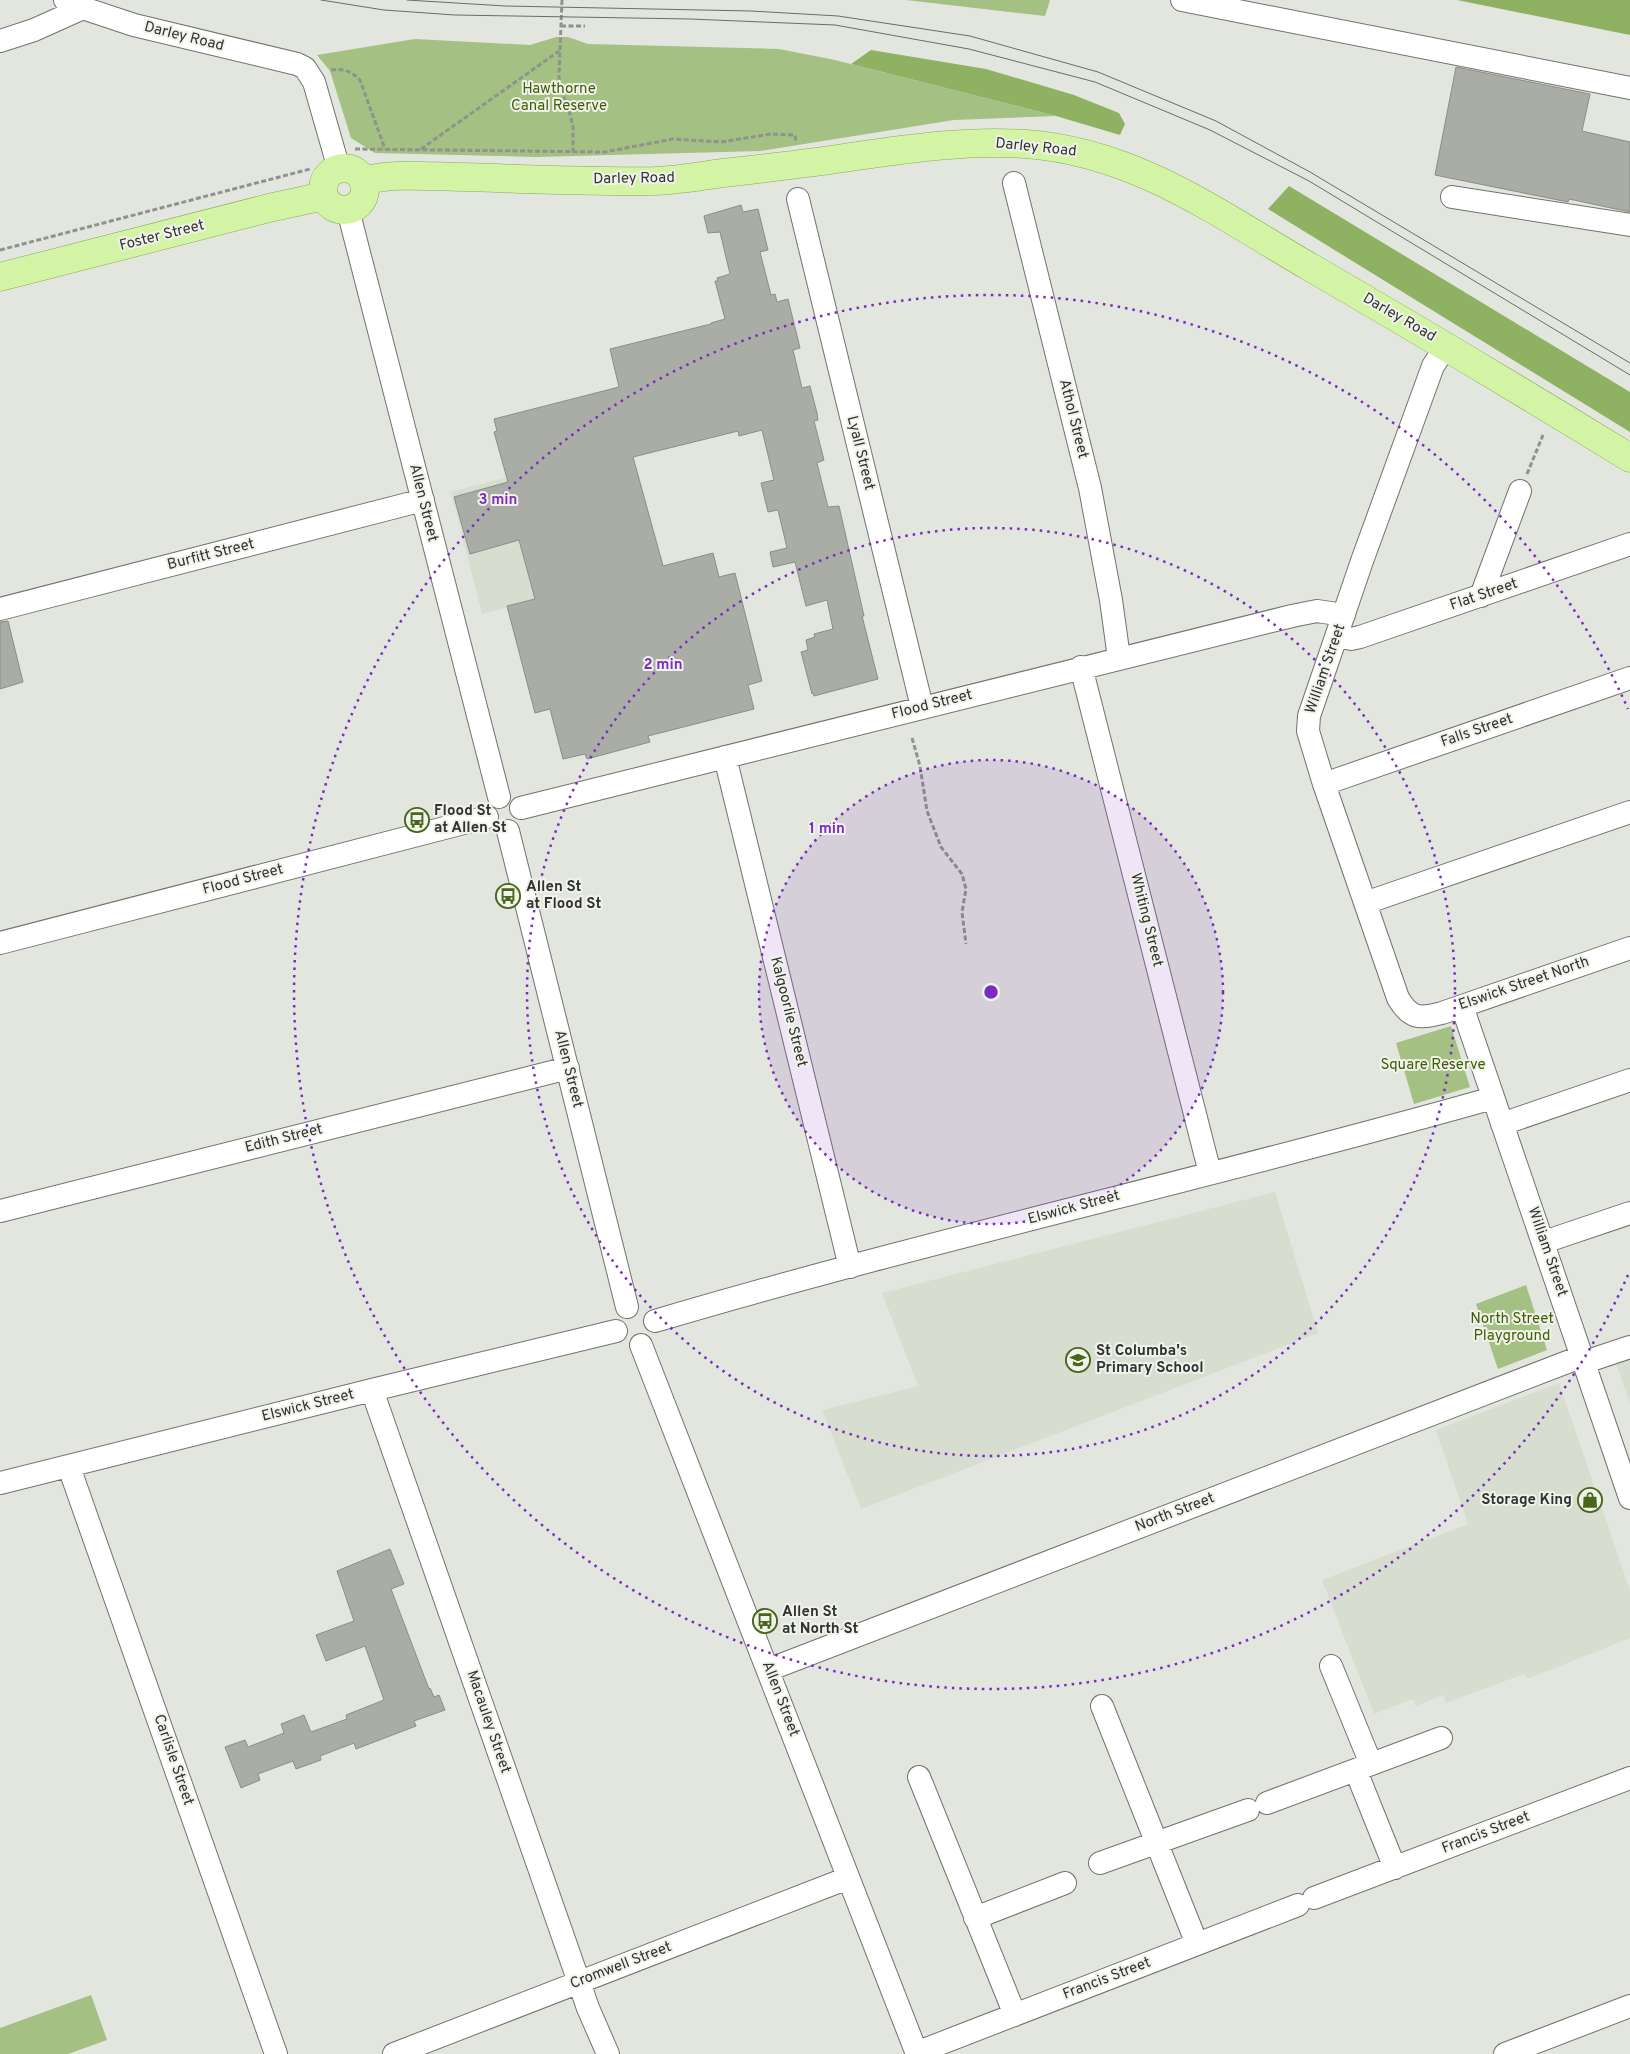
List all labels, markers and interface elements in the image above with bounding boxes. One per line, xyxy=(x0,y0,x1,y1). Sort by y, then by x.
street label: Darley Road xyxy=(142,18,226,56)
park label: Hawthorne Canal Reserve xyxy=(511,80,607,116)
street label: Darley Road xyxy=(994,134,1078,162)
street label: Darley Road xyxy=(593,169,675,189)
street label: Foster Street xyxy=(118,216,206,256)
street label: Darley Road xyxy=(1359,289,1439,347)
street label: Athol Street xyxy=(1054,377,1092,461)
street label: Lyall Street xyxy=(842,414,878,492)
street label: Allen Street xyxy=(404,462,442,544)
text: 3 min xyxy=(478,491,518,510)
street label: Burfitt Street xyxy=(165,535,257,575)
street label: Flat Street xyxy=(1448,575,1520,615)
street label: William Street xyxy=(1302,622,1350,716)
text: 2 min xyxy=(643,656,683,675)
street label: Flood Street xyxy=(890,686,974,724)
street label: Falls Street xyxy=(1439,710,1515,752)
place label: Flood St at Allen St xyxy=(434,802,507,838)
bus stop icon: Flood St at Allen St xyxy=(404,807,430,833)
text: 1 min xyxy=(809,820,845,839)
street label: Flood Street xyxy=(201,860,285,900)
street label: Whiting Street xyxy=(1125,871,1167,969)
place label: Allen St at Flood St xyxy=(526,878,601,914)
bus stop icon: Allen St at Flood St xyxy=(495,883,521,909)
street label: Elswick Street North xyxy=(1456,953,1592,1015)
street label: Kalgoorlie Street xyxy=(765,955,811,1069)
centre of rings xyxy=(982,983,1000,1001)
street label: Allen Street xyxy=(549,1028,587,1110)
park label: Square Reserve xyxy=(1380,1056,1486,1075)
street label: Edith Street xyxy=(243,1120,325,1158)
street label: Elswick Street xyxy=(1026,1187,1122,1229)
street label: William Street xyxy=(1523,1205,1571,1299)
park label: North Street Playground xyxy=(1470,1310,1554,1346)
place label: St Columba's Primary School xyxy=(1096,1342,1204,1378)
school or university icon: St Columba's Primary School xyxy=(1065,1347,1091,1373)
street label: Elswick Street xyxy=(260,1385,356,1427)
shop icon: Storage King xyxy=(1577,1487,1603,1513)
street label: North Street xyxy=(1133,1489,1217,1537)
place label: Storage King xyxy=(1481,1491,1572,1510)
place label: Allen St at North St xyxy=(782,1603,858,1639)
bus stop icon: Allen St at North St xyxy=(752,1608,778,1634)
street label: Allen Street xyxy=(757,1658,803,1740)
street label: Macauley Street xyxy=(461,1668,515,1776)
street label: Carlisle Street xyxy=(149,1712,197,1808)
street label: Francis Street xyxy=(1439,1808,1533,1858)
street label: Cromwell Street xyxy=(567,1938,675,1994)
street label: Francis Street xyxy=(1060,1954,1154,2004)

